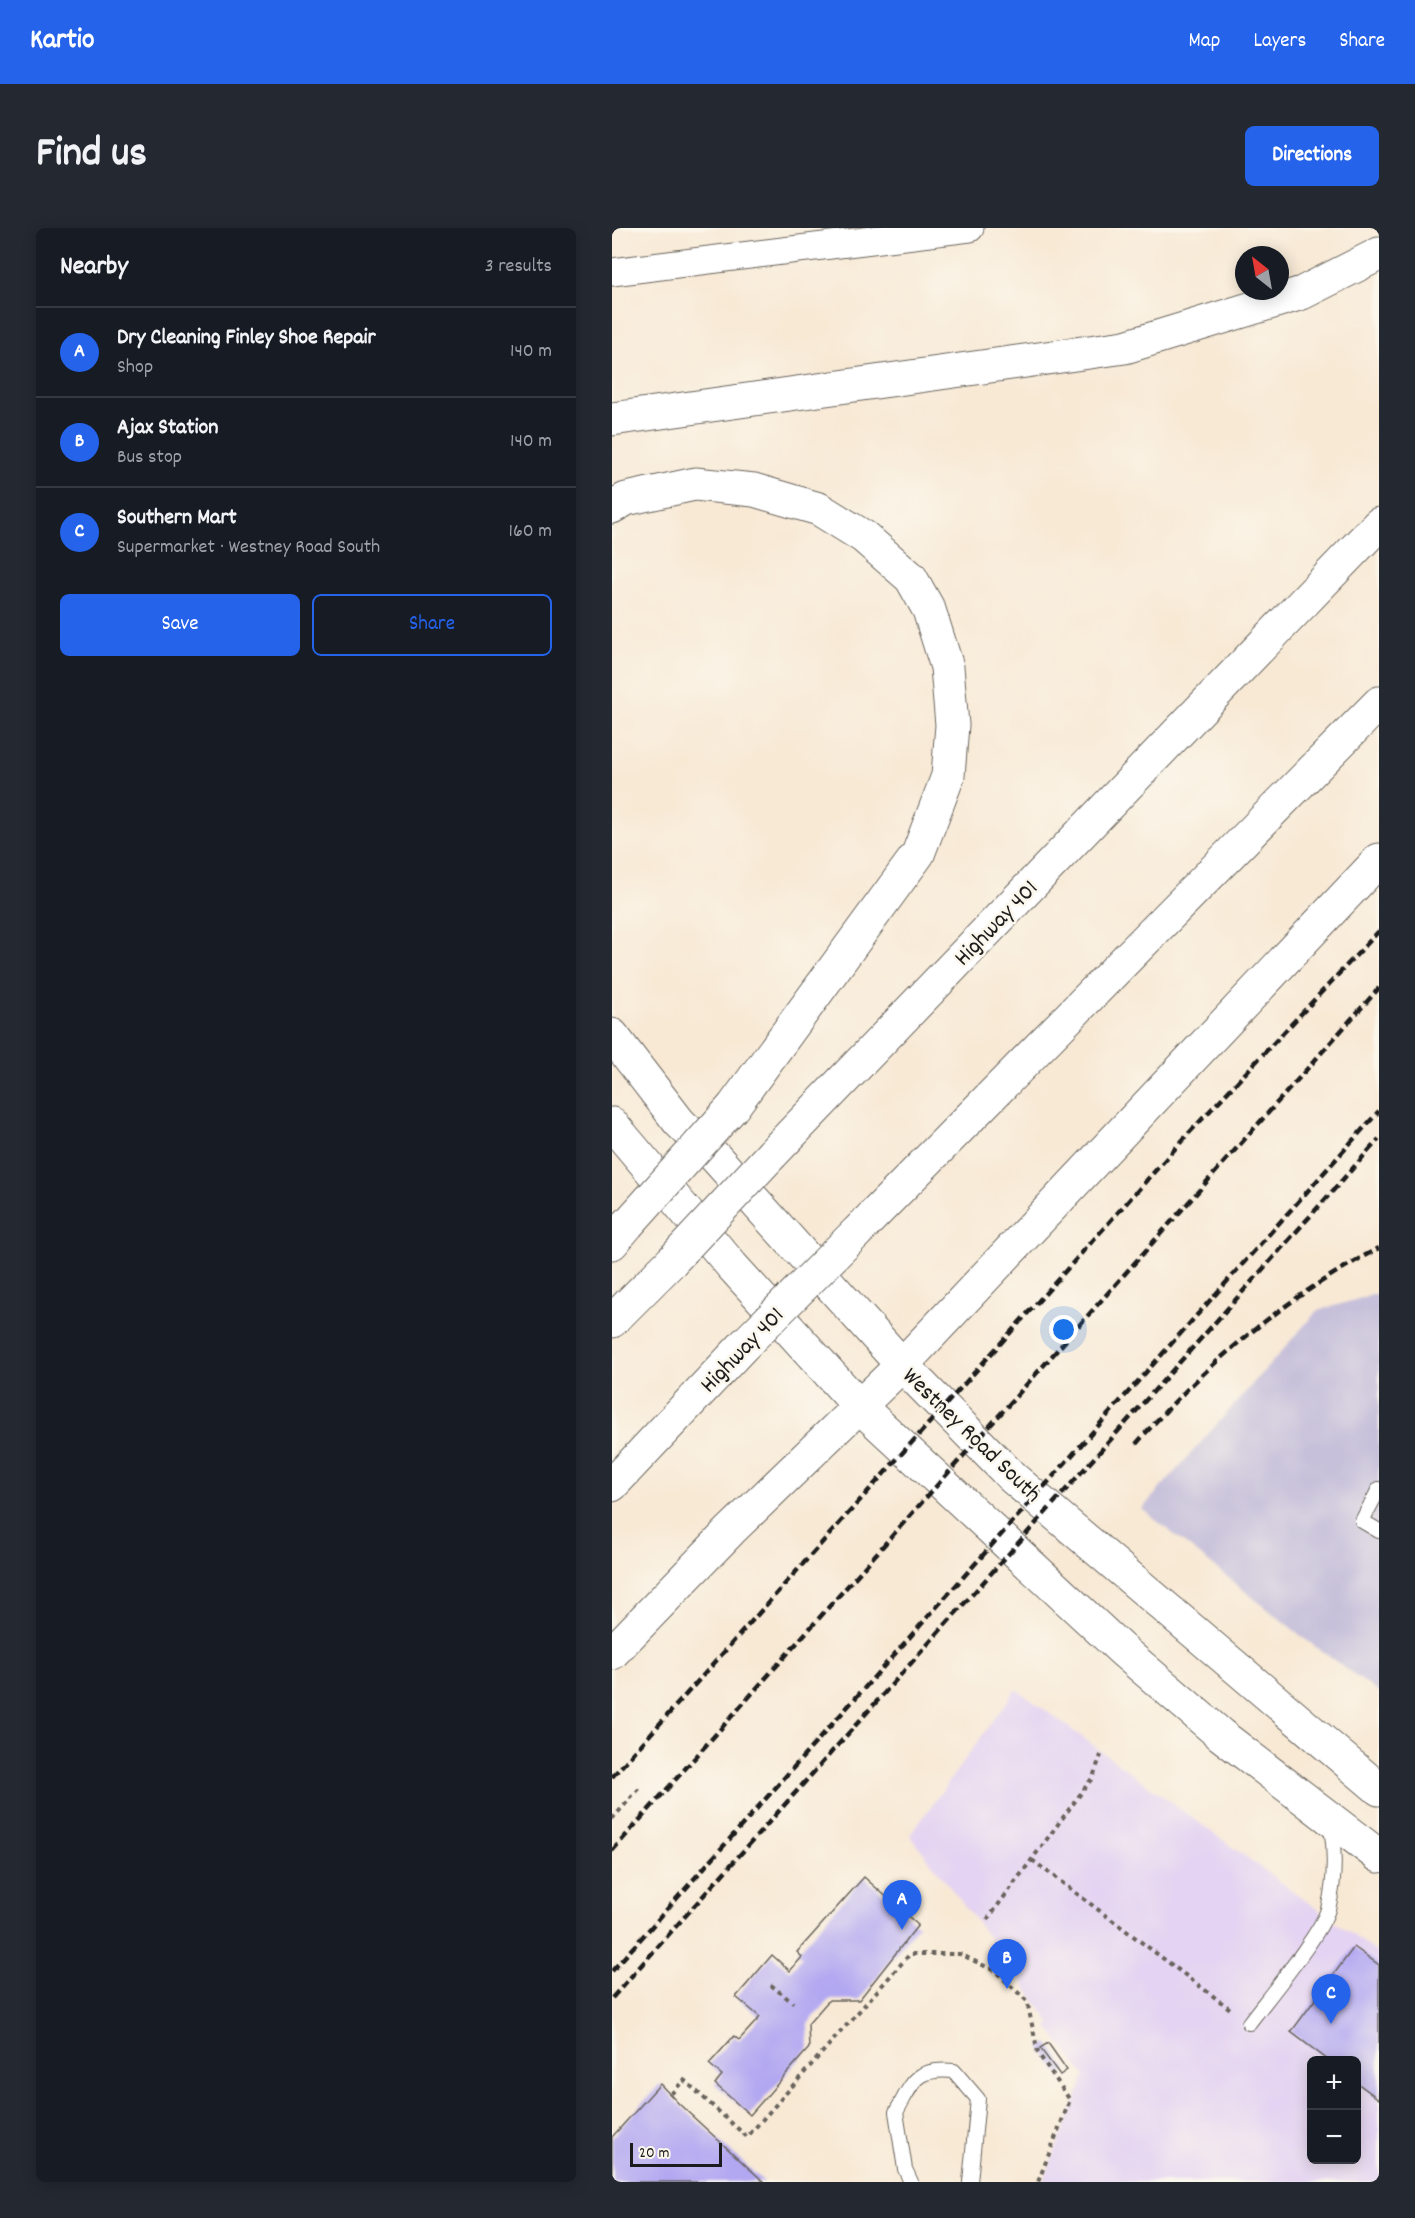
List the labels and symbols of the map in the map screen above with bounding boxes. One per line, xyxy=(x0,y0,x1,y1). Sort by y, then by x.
north arrow xyxy=(1235,246,1289,300)
street label: Highway 401 xyxy=(947,873,1047,975)
street label: Highway 401 xyxy=(693,1300,793,1402)
your location xyxy=(1049,1315,1078,1344)
street label: Westney Road South xyxy=(894,1361,1048,1512)
pin: A xyxy=(882,1880,922,1930)
pin: B xyxy=(988,1940,1026,1989)
pin: C xyxy=(1312,1974,1350,2024)
scale bar xyxy=(630,2140,722,2168)

